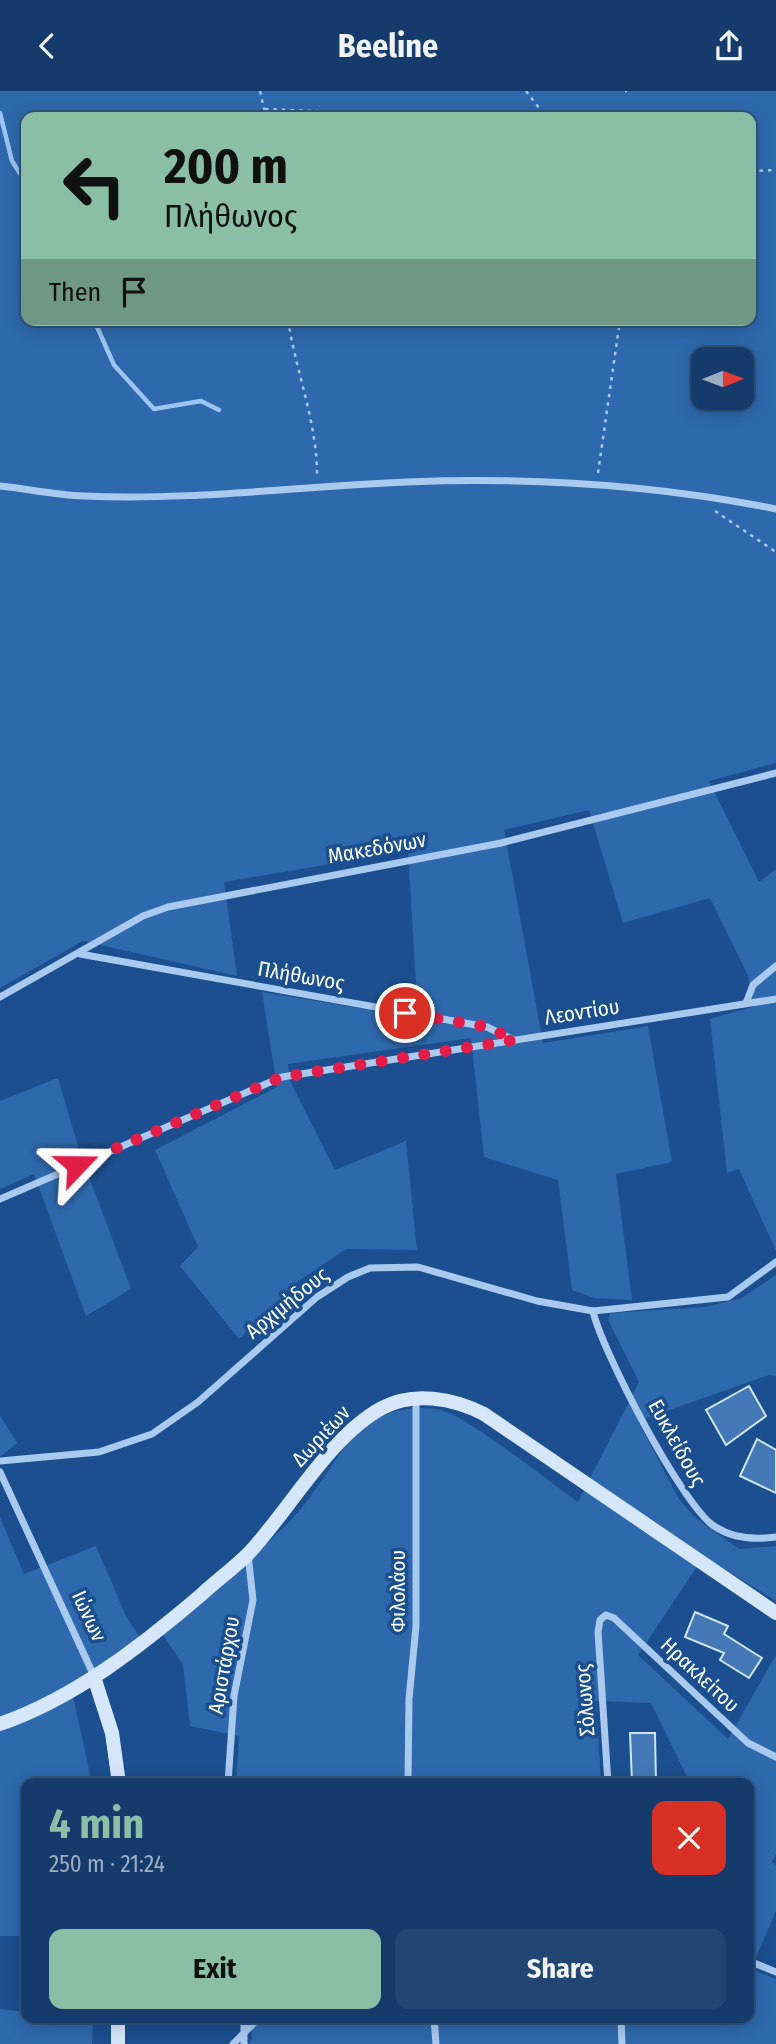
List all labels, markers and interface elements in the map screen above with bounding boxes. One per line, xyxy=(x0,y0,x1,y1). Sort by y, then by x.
icon: back xyxy=(28,27,66,65)
text: Beeline xyxy=(338,27,438,65)
icon: share xyxy=(710,27,748,65)
text: 200 m xyxy=(164,137,288,196)
icon: left xyxy=(49,140,140,231)
text: Πλήθωνος xyxy=(164,197,297,235)
icon: arrive xyxy=(115,273,153,311)
text: Then xyxy=(49,277,101,308)
north arrow xyxy=(691,347,754,409)
map controls xyxy=(691,347,754,410)
street label: Μακεδόνων xyxy=(326,827,428,869)
street label: Πλήθωνος xyxy=(256,956,346,996)
pin xyxy=(375,983,435,1043)
street label: Λεοντίου xyxy=(543,993,621,1031)
icon: arrive xyxy=(386,994,424,1032)
position arrow xyxy=(40,1128,114,1202)
street label: Αρχιμήδους xyxy=(240,1262,334,1344)
street label: Ευκλείδους xyxy=(643,1395,712,1491)
street label: Δωριέων xyxy=(286,1400,356,1472)
street label: Φιλολάου xyxy=(385,1550,411,1632)
street label: Ιώνων xyxy=(66,1586,112,1646)
street label: Αριστάρχου xyxy=(203,1614,245,1716)
street label: Ηρακλείτου xyxy=(655,1632,745,1718)
street label: Σόλωνος xyxy=(569,1663,600,1737)
text: 4 min xyxy=(49,1799,144,1849)
button: close xyxy=(652,1801,726,1875)
text: 250 m · 21:24 xyxy=(49,1850,165,1878)
button: Exit xyxy=(49,1929,381,2009)
button: Share xyxy=(395,1929,726,2009)

